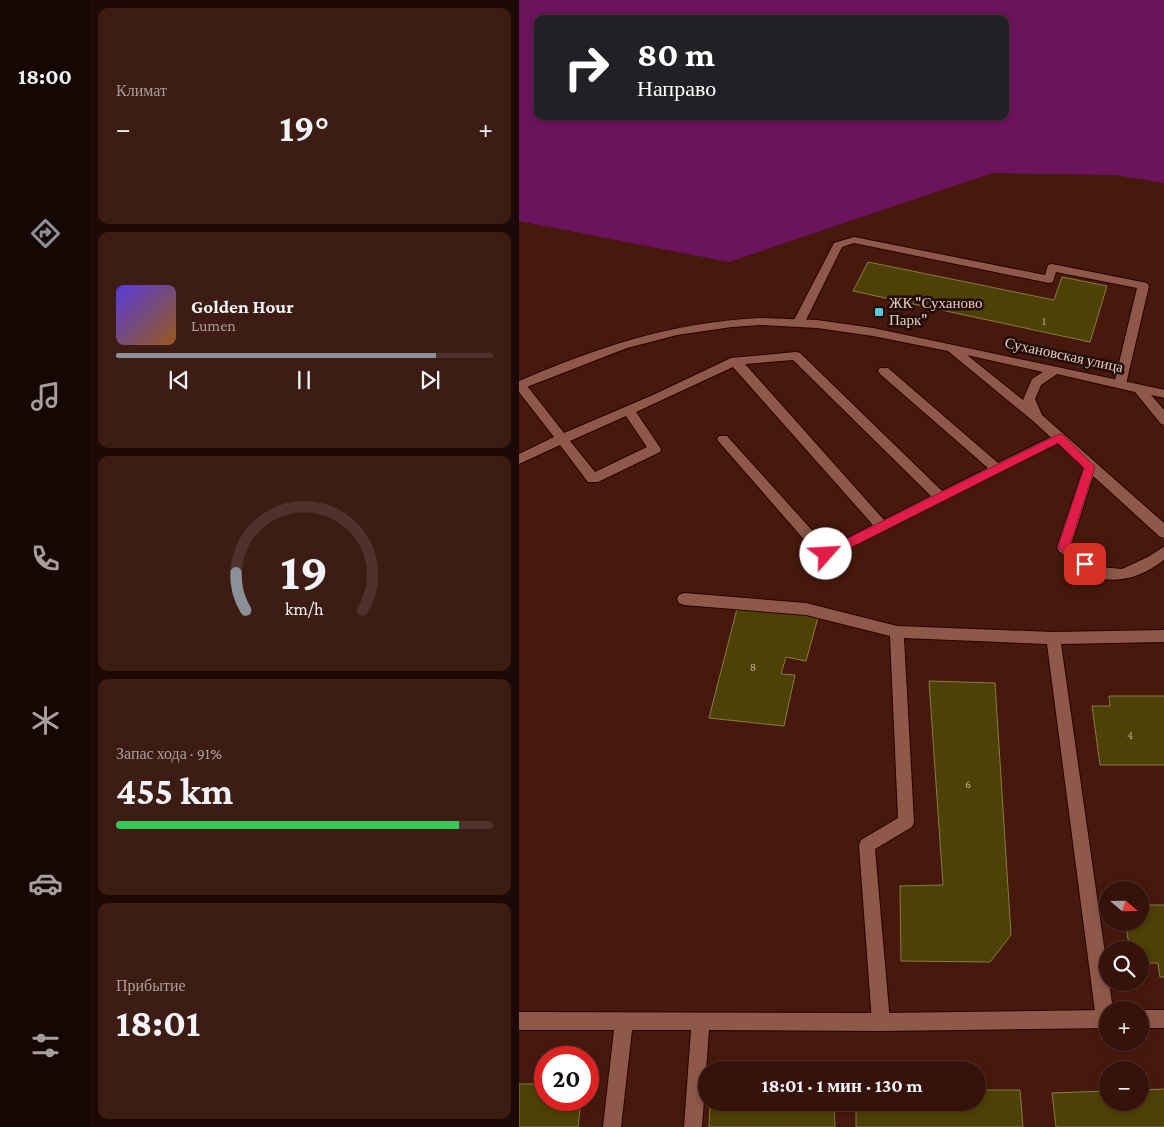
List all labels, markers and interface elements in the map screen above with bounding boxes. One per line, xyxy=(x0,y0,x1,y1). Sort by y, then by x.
icon: right xyxy=(554,35,619,100)
text: 80 m xyxy=(637,35,715,74)
text: 18:00 xyxy=(18,64,72,89)
text: Направо xyxy=(637,76,716,101)
text: Климат xyxy=(116,82,167,99)
text: 19° xyxy=(280,107,329,149)
text: − xyxy=(116,113,131,144)
text: + xyxy=(478,113,493,144)
icon: directions xyxy=(28,216,63,251)
place label: ЖК "Суханово Парк" xyxy=(889,295,983,328)
text: Golden Hour xyxy=(191,296,294,317)
marker: ЖК "Суханово Парк" xyxy=(873,306,885,318)
house number: 1 xyxy=(1042,314,1046,328)
text: Lumen xyxy=(191,317,236,334)
street label: Сухановская улица xyxy=(1003,335,1125,375)
icon: previous xyxy=(165,366,193,394)
icon: pause xyxy=(290,366,318,394)
icon: next xyxy=(416,366,444,394)
icon: music xyxy=(28,379,63,414)
position arrow xyxy=(799,527,851,579)
icon: phone xyxy=(28,541,63,576)
text: 19 xyxy=(281,542,328,600)
pin xyxy=(1064,543,1106,585)
icon: arrive xyxy=(1071,550,1099,578)
text: km/h xyxy=(285,599,324,619)
house number: 8 xyxy=(750,660,756,674)
icon: climate xyxy=(28,703,63,738)
house number: 4 xyxy=(1127,728,1133,742)
text: Запас хода · 91% xyxy=(116,745,222,762)
text: 455 km xyxy=(116,770,233,812)
house number: 6 xyxy=(965,777,971,791)
icon: car xyxy=(28,866,63,901)
north arrow xyxy=(1099,881,1149,931)
map controls xyxy=(1099,881,1149,1111)
button: search xyxy=(1099,941,1149,991)
text: Прибытие xyxy=(116,977,186,994)
button: + xyxy=(1099,1001,1149,1051)
text: 18:01 xyxy=(116,1002,200,1044)
icon: filters xyxy=(28,1028,63,1063)
speed limit sign: 20 xyxy=(534,1046,599,1111)
button: − xyxy=(1099,1061,1149,1111)
text: 18:01 · 1 мин · 130 m xyxy=(761,1075,923,1096)

